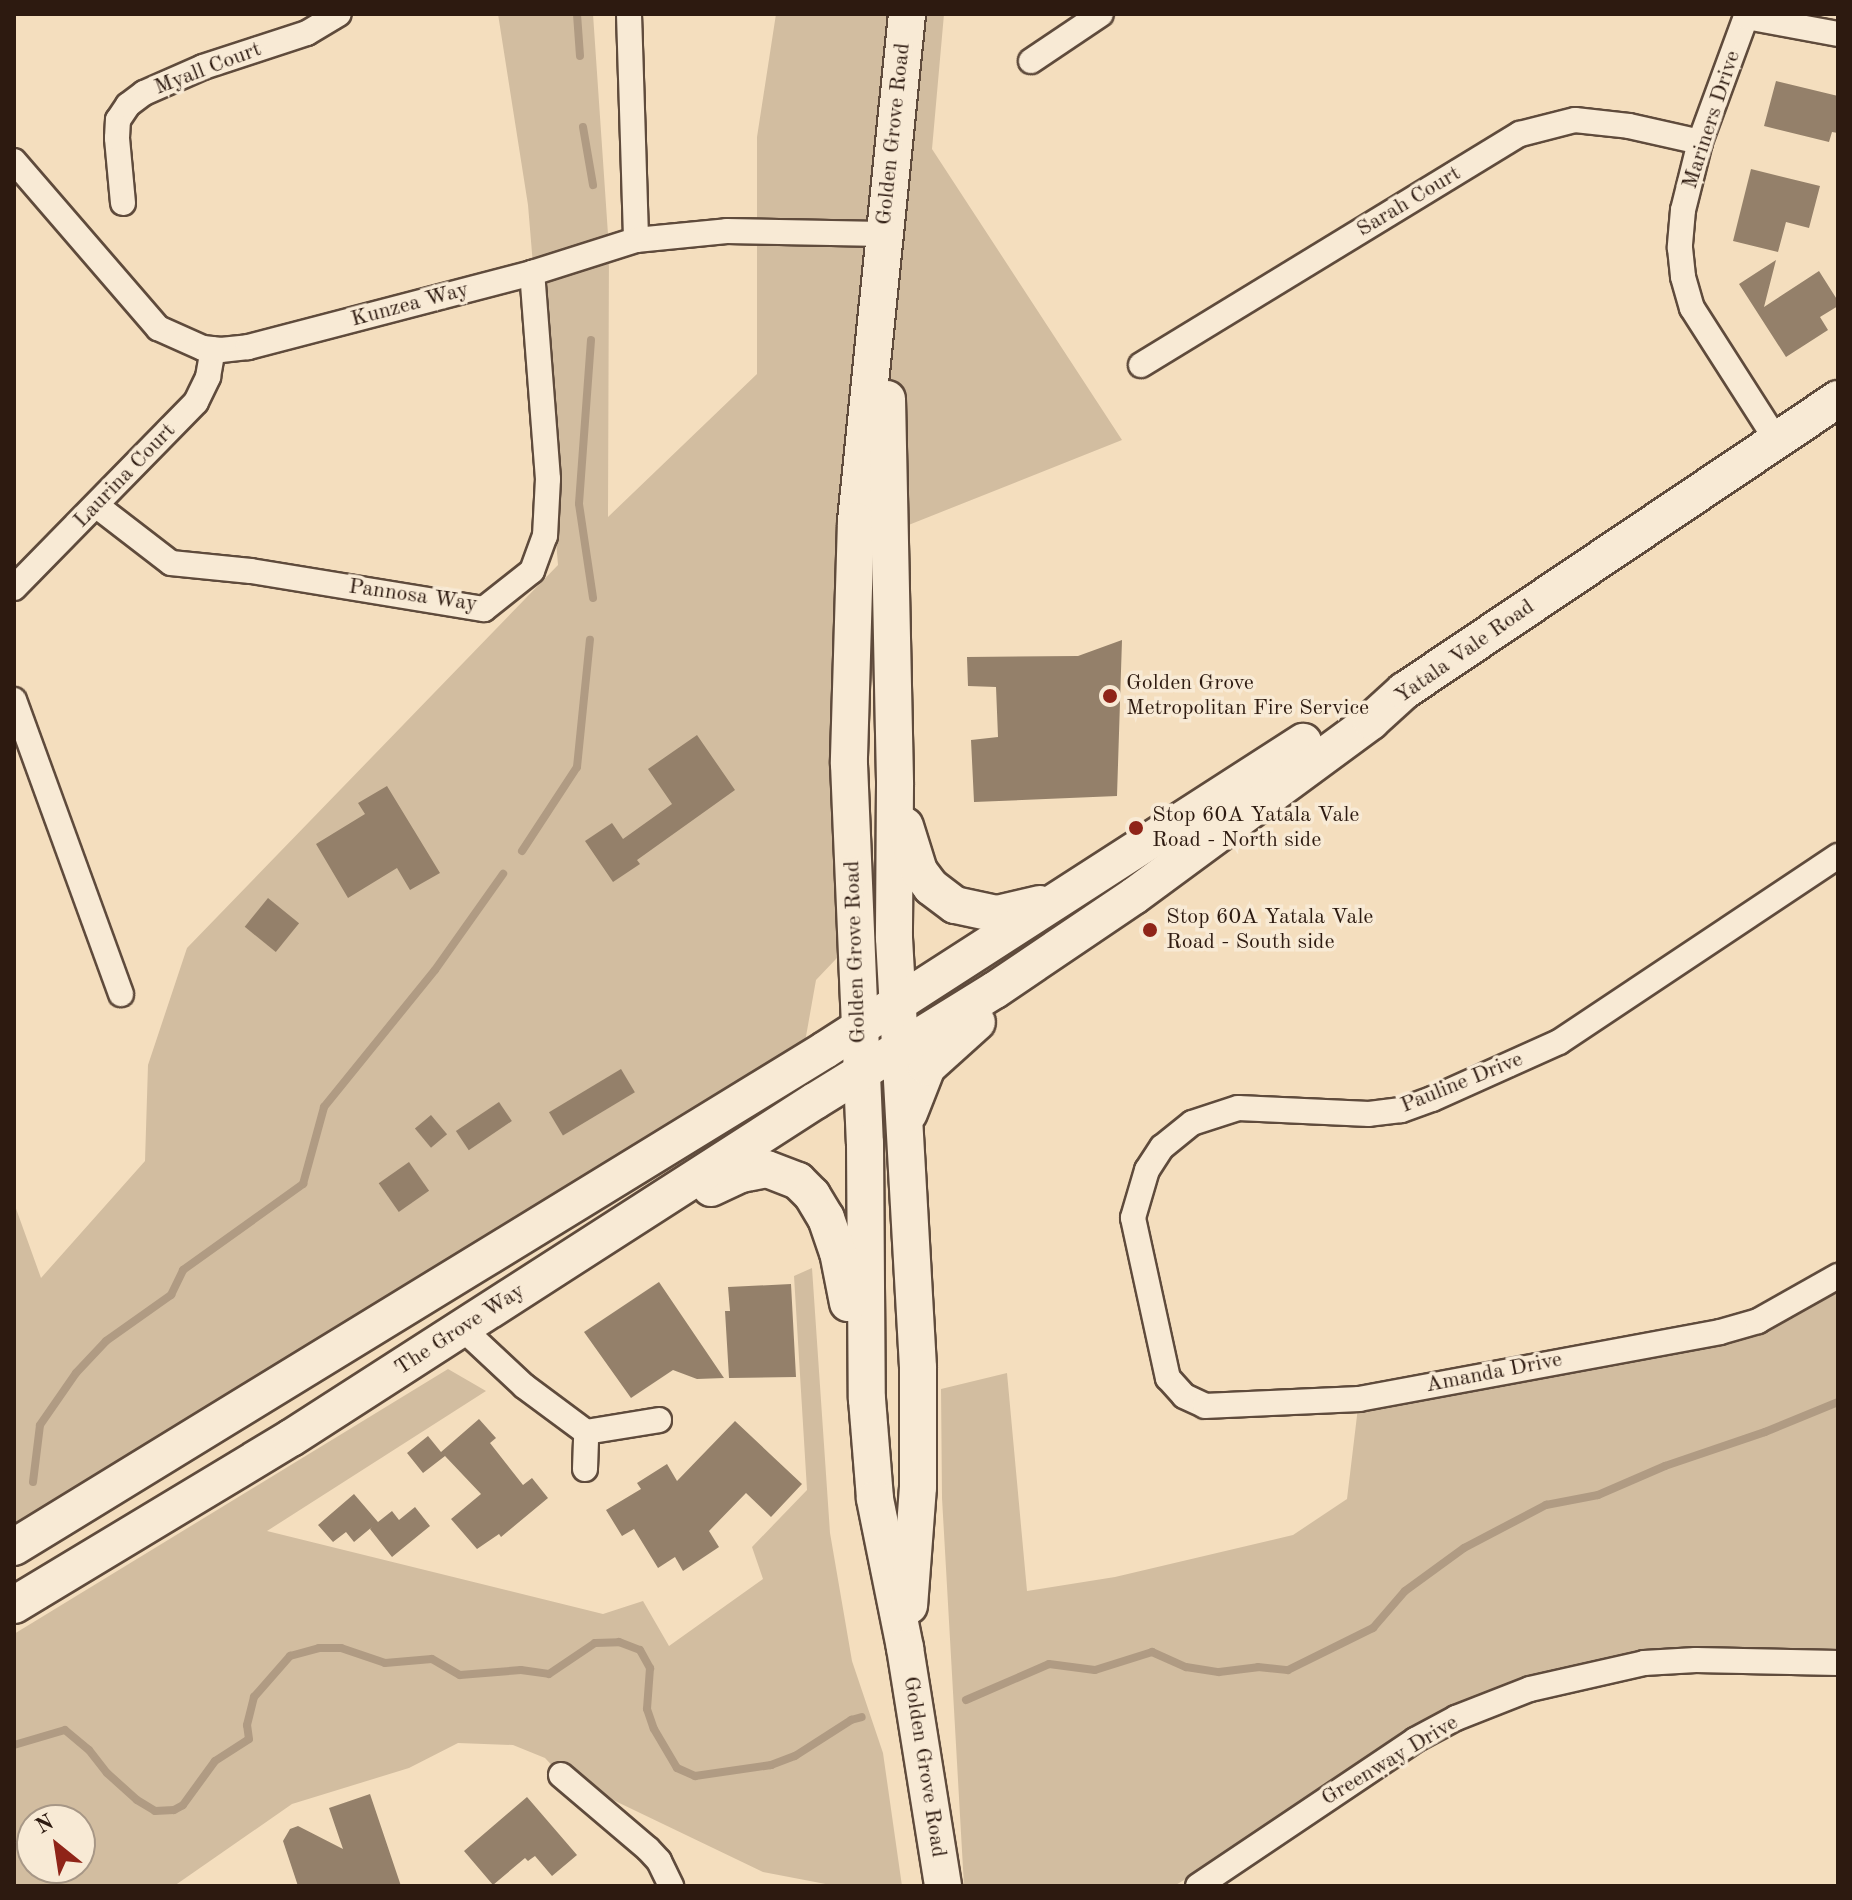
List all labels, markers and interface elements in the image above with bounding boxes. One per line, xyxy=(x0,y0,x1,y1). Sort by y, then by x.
street label: Myall Court xyxy=(151,37,265,101)
street label: Golden Grove Road xyxy=(871,42,917,226)
street label: Mariners Drive xyxy=(1677,48,1747,192)
street label: Sarah Court xyxy=(1352,161,1466,243)
street label: Kunzea Way xyxy=(348,277,472,333)
street label: Laurina Court xyxy=(68,418,182,534)
street label: Pannosa Way xyxy=(347,574,479,618)
street label: Yatala Vale Road xyxy=(1390,594,1540,710)
place label: Golden Grove Metropolitan Fire Service xyxy=(1126,670,1369,722)
marker: Golden Grove Metropolitan Fire Service xyxy=(1101,687,1119,705)
place label: Stop 60A Yatala Vale Road - North side xyxy=(1152,802,1359,854)
marker: Stop 60A Yatala Vale Road - North side xyxy=(1127,819,1145,837)
street label: Golden Grove Road xyxy=(840,860,872,1044)
place label: Stop 60A Yatala Vale Road - South side xyxy=(1166,904,1373,956)
marker: Stop 60A Yatala Vale Road - South side xyxy=(1141,921,1159,939)
street label: Pauline Drive xyxy=(1397,1047,1527,1119)
street label: The Grove Way xyxy=(390,1278,530,1382)
street label: Amanda Drive xyxy=(1424,1347,1564,1399)
street label: Golden Grove Road xyxy=(897,1675,951,1859)
street label: Greenway Drive xyxy=(1317,1710,1463,1812)
north arrow xyxy=(16,1804,96,1884)
text: N xyxy=(32,1811,58,1839)

